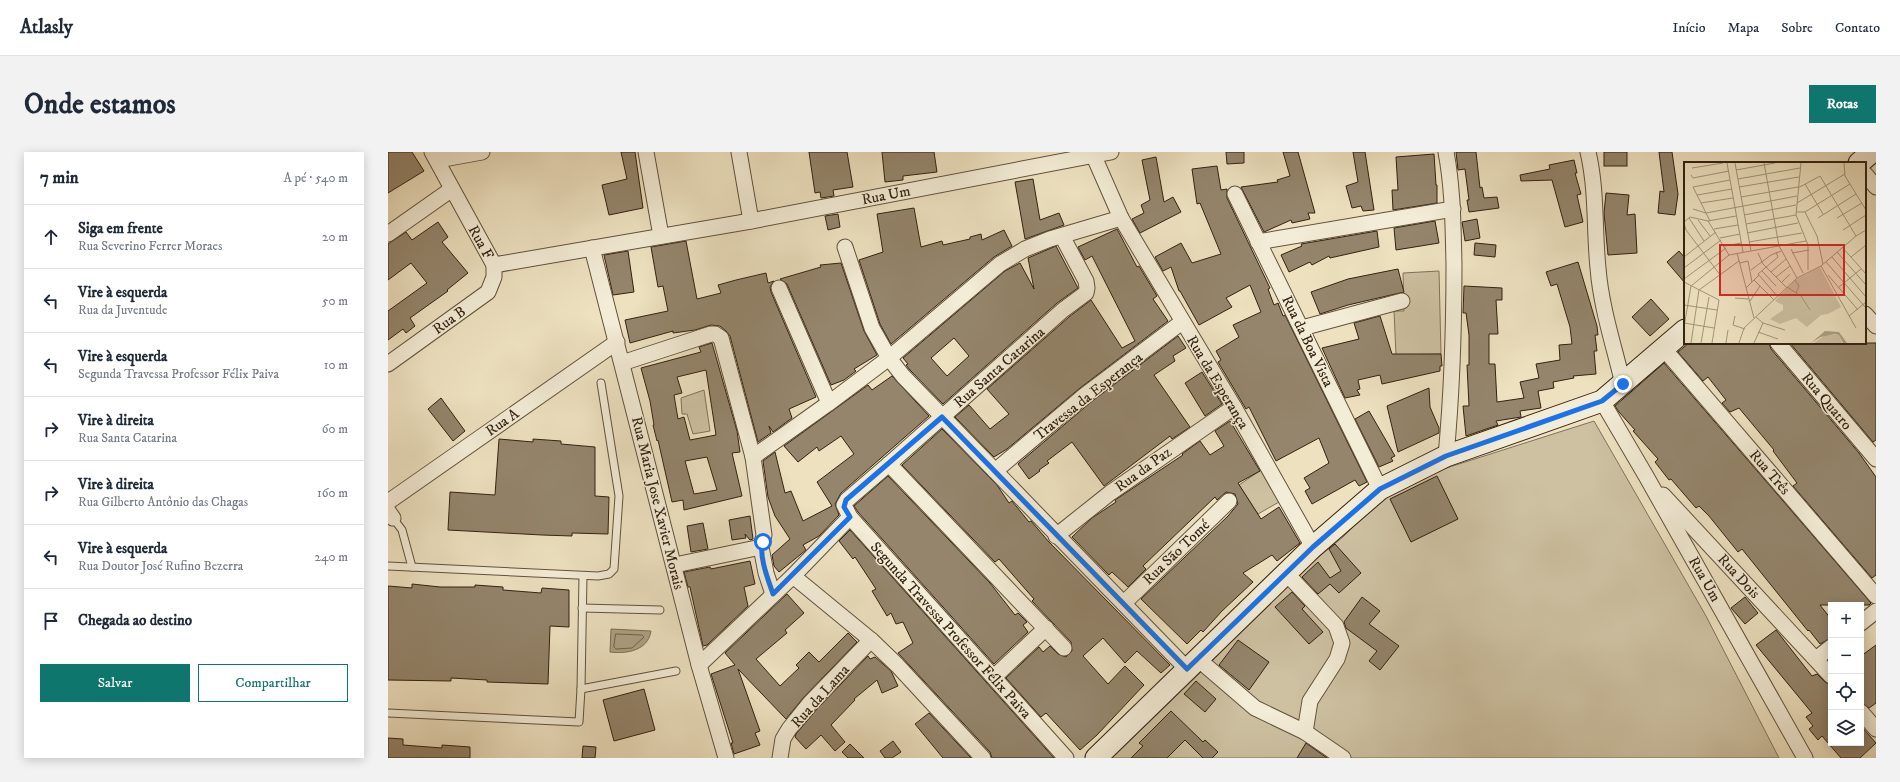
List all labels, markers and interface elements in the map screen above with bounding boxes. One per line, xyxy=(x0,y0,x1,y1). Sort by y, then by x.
text: Atlasly xyxy=(20,16,73,39)
text: Início xyxy=(1672,19,1706,37)
text: Mapa xyxy=(1728,19,1759,37)
text: Sobre xyxy=(1781,19,1813,37)
text: Contato xyxy=(1835,19,1880,37)
button: Rotas xyxy=(1809,85,1876,123)
text: Onde estamos xyxy=(24,87,176,122)
inset map xyxy=(1684,162,1866,344)
text: 7 min xyxy=(40,167,79,189)
text: A pé · 540 m xyxy=(284,170,348,186)
street label: Rua Um xyxy=(860,181,912,210)
text: Siga em frente xyxy=(78,219,163,238)
street label: Rua F xyxy=(464,222,498,263)
icon: ahead xyxy=(40,226,62,248)
text: 20 m xyxy=(322,229,348,245)
text: Rua Severino Ferrer Moraes xyxy=(78,238,222,254)
text: Vire à esquerda xyxy=(78,283,167,302)
icon: left xyxy=(40,290,62,312)
street label: Rua da Boa Vista xyxy=(1277,292,1338,391)
text: 50 m xyxy=(322,293,348,309)
text: Rua da Juventude xyxy=(78,302,167,318)
street label: Rua B xyxy=(429,302,470,339)
street label: Rua Santa Catarina xyxy=(950,322,1049,412)
street label: Rua da Esperança xyxy=(1182,332,1253,433)
text: Vire à esquerda xyxy=(78,347,167,366)
street label: Travessa da Esperança xyxy=(1030,348,1147,445)
icon: left xyxy=(40,354,62,376)
text: 10 m xyxy=(324,357,348,373)
text: Segunda Travessa Professor Félix Paiva xyxy=(78,366,279,382)
street label: Rua Quatro xyxy=(1797,369,1856,434)
route end xyxy=(1614,375,1632,393)
street label: Rua A xyxy=(482,404,523,441)
text: Vire à direita xyxy=(78,411,154,430)
street label: Rua Maria Jose Xavier Morais xyxy=(627,415,688,592)
icon: right xyxy=(40,418,62,440)
text: 60 m xyxy=(322,421,348,437)
text: Rua Santa Catarina xyxy=(78,430,177,446)
street label: Rua da Paz xyxy=(1111,442,1176,496)
street label: Rua Três xyxy=(1745,446,1794,499)
text: Vire à direita xyxy=(78,475,154,494)
icon: right xyxy=(40,482,62,504)
text: 160 m xyxy=(317,485,348,501)
text: Rua Gilberto Antônio das Chagas xyxy=(78,494,248,510)
street label: Rua São Tomé xyxy=(1139,515,1214,589)
route start xyxy=(754,533,772,551)
street label: Segunda Travessa Professor Félix Paiva xyxy=(866,538,1036,723)
text: Vire à esquerda xyxy=(78,539,167,558)
icon: left xyxy=(40,546,62,568)
text: 240 m xyxy=(315,549,348,565)
street label: Rua Dois xyxy=(1713,550,1764,603)
street label: Rua Um xyxy=(1684,553,1725,605)
text: Rua Doutor José Rufino Bezerra xyxy=(78,558,243,574)
map controls xyxy=(1828,602,1864,746)
button: + xyxy=(1828,602,1864,638)
icon: arrive xyxy=(40,610,62,632)
text: Chegada ao destino xyxy=(78,611,192,630)
button: − xyxy=(1828,638,1864,674)
street label: Rua da Lama xyxy=(787,660,854,732)
button: Salvar xyxy=(40,664,190,702)
button: Compartilhar xyxy=(198,664,348,702)
button: locate xyxy=(1828,674,1864,710)
button: layers xyxy=(1828,710,1864,746)

